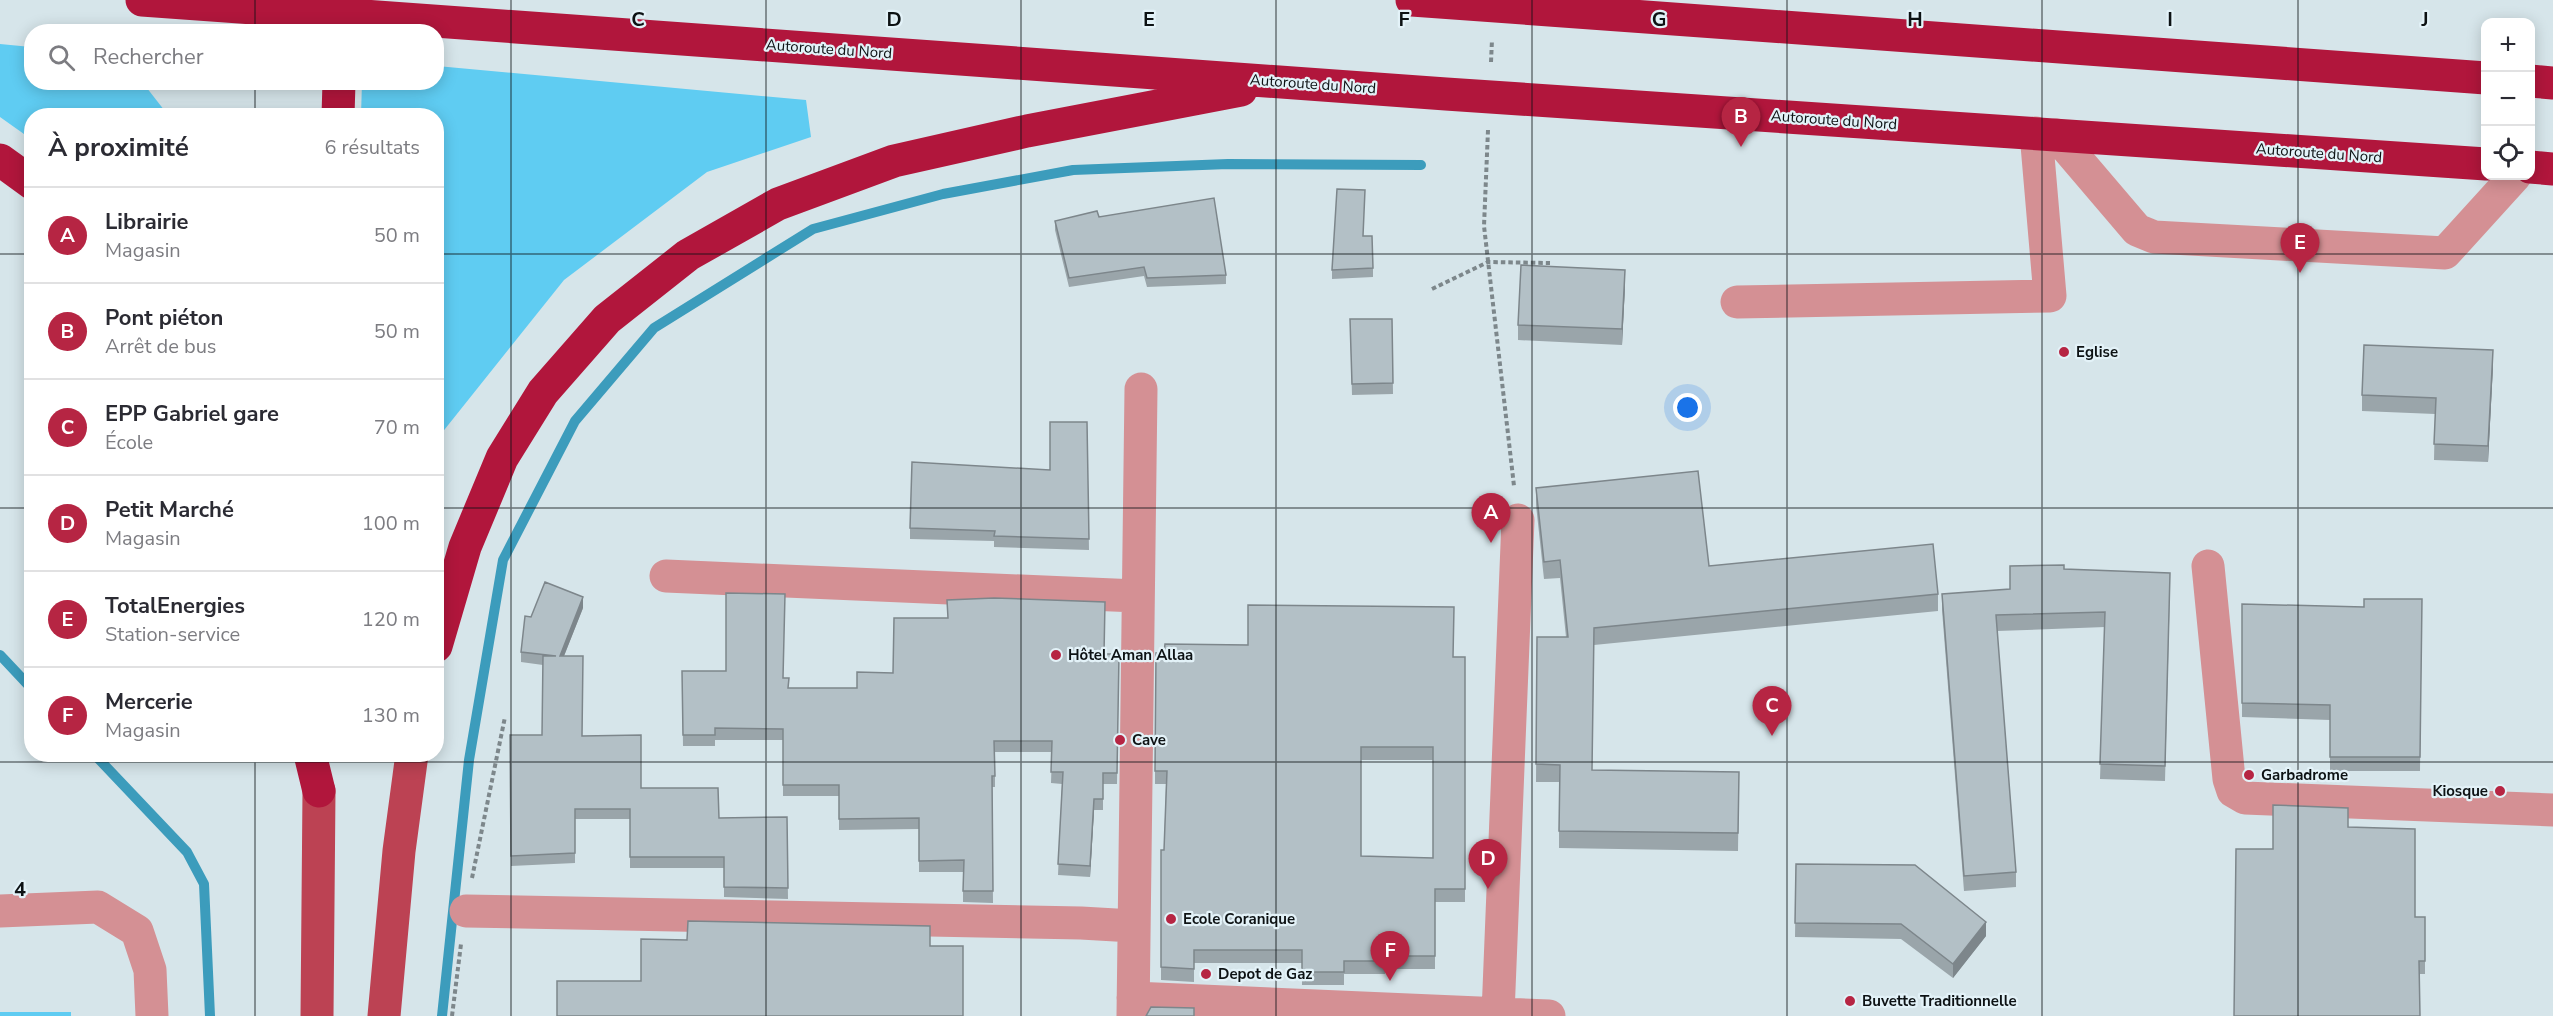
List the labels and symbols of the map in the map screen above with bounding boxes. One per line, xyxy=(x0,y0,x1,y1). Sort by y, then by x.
text: C xyxy=(631,6,645,33)
text: D xyxy=(886,6,902,33)
text: E xyxy=(1143,6,1155,33)
text: F xyxy=(1398,6,1410,33)
text: G xyxy=(1652,6,1666,33)
text: H xyxy=(1907,6,1923,33)
text: I xyxy=(2167,6,2173,33)
text: J xyxy=(2420,6,2429,33)
street label: Autoroute du Nord xyxy=(765,35,893,63)
street label: Autoroute du Nord xyxy=(1249,70,1377,98)
pin: B xyxy=(1722,98,1760,147)
street label: Autoroute du Nord xyxy=(1770,106,1898,134)
street label: Autoroute du Nord xyxy=(2255,139,2383,167)
pin: E xyxy=(2280,224,2320,273)
place label: Eglise xyxy=(2076,342,2118,362)
marker: Eglise xyxy=(2057,345,2071,359)
your location xyxy=(1673,393,1702,422)
pin: A xyxy=(1472,494,1510,543)
place label: Hôtel Aman Allaa xyxy=(1068,645,1193,665)
marker: Hôtel Aman Allaa xyxy=(1049,648,1063,662)
pin: C xyxy=(1752,686,1792,736)
place label: Cave xyxy=(1132,730,1166,750)
marker: Cave xyxy=(1113,733,1127,747)
place label: Garbadrome xyxy=(2261,765,2348,785)
marker: Garbadrome xyxy=(2242,768,2256,782)
place label: Kiosque xyxy=(2432,781,2488,801)
marker: Kiosque xyxy=(2493,784,2507,798)
pin: D xyxy=(1468,840,1508,889)
text: 4 xyxy=(14,876,26,903)
place label: Ecole Coranique xyxy=(1183,909,1295,929)
marker: Ecole Coranique xyxy=(1164,912,1178,926)
pin: F xyxy=(1370,932,1410,981)
place label: Depot de Gaz xyxy=(1218,964,1312,984)
marker: Depot de Gaz xyxy=(1199,967,1213,981)
place label: Buvette Traditionnelle xyxy=(1862,991,2017,1011)
marker: Buvette Traditionnelle xyxy=(1843,994,1857,1008)

